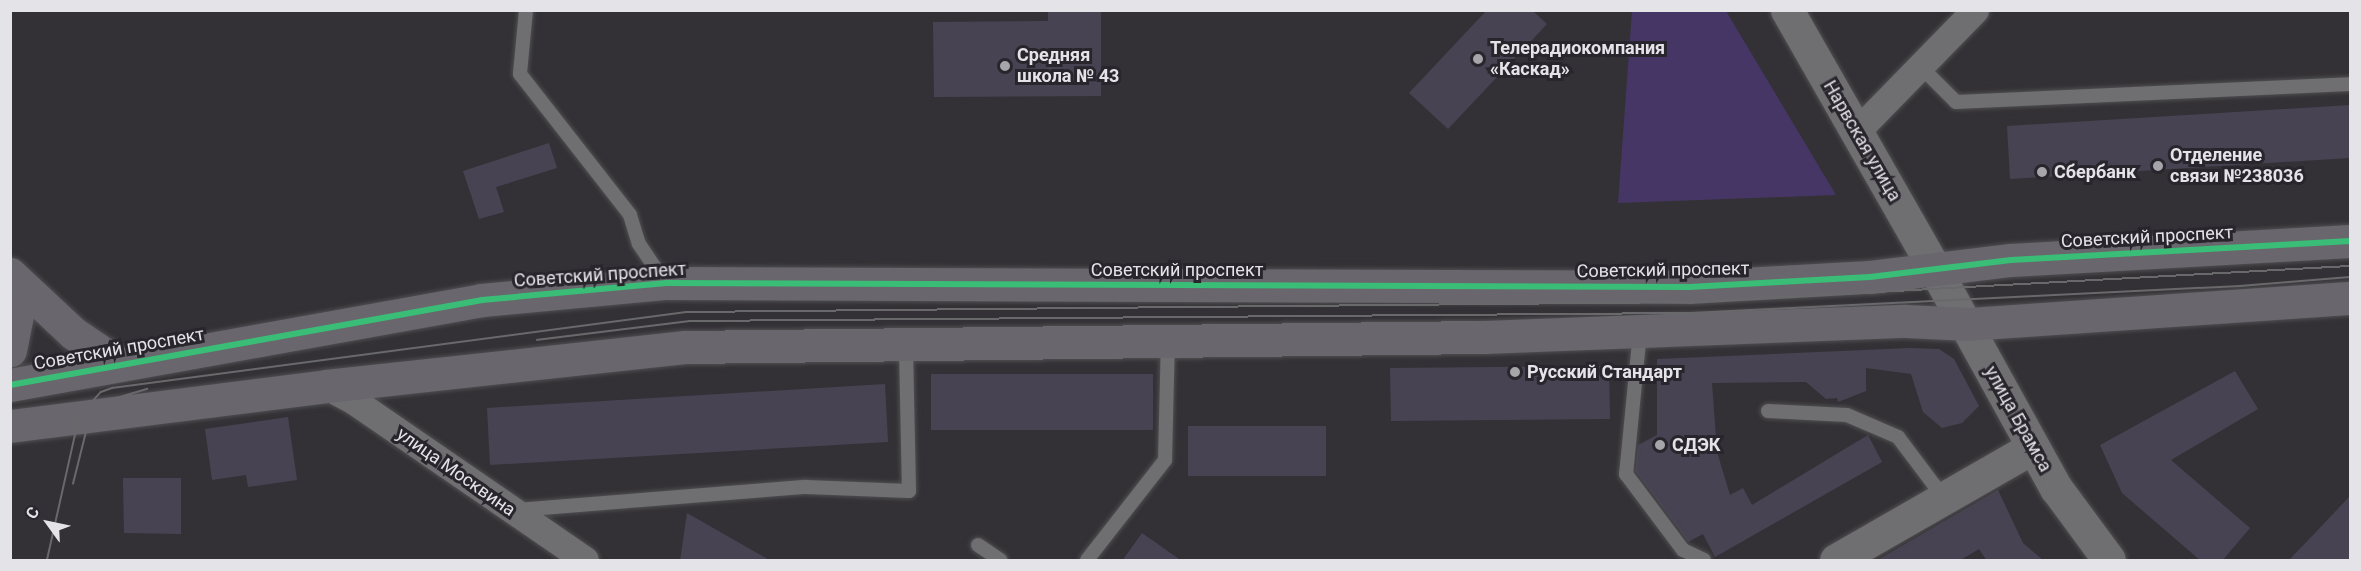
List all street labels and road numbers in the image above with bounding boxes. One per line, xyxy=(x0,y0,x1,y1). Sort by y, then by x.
street label: Нарвская улица xyxy=(1819,77,1905,205)
street label: Советский проспект xyxy=(2060,222,2234,252)
street label: Советский проспект xyxy=(513,258,687,292)
street label: Советский проспект xyxy=(1577,258,1749,282)
street label: Советский проспект xyxy=(1091,259,1263,281)
street label: Советский проспект xyxy=(32,323,206,375)
street label: улица Брамса xyxy=(1980,362,2056,476)
street label: улица Москвина xyxy=(393,423,519,521)

